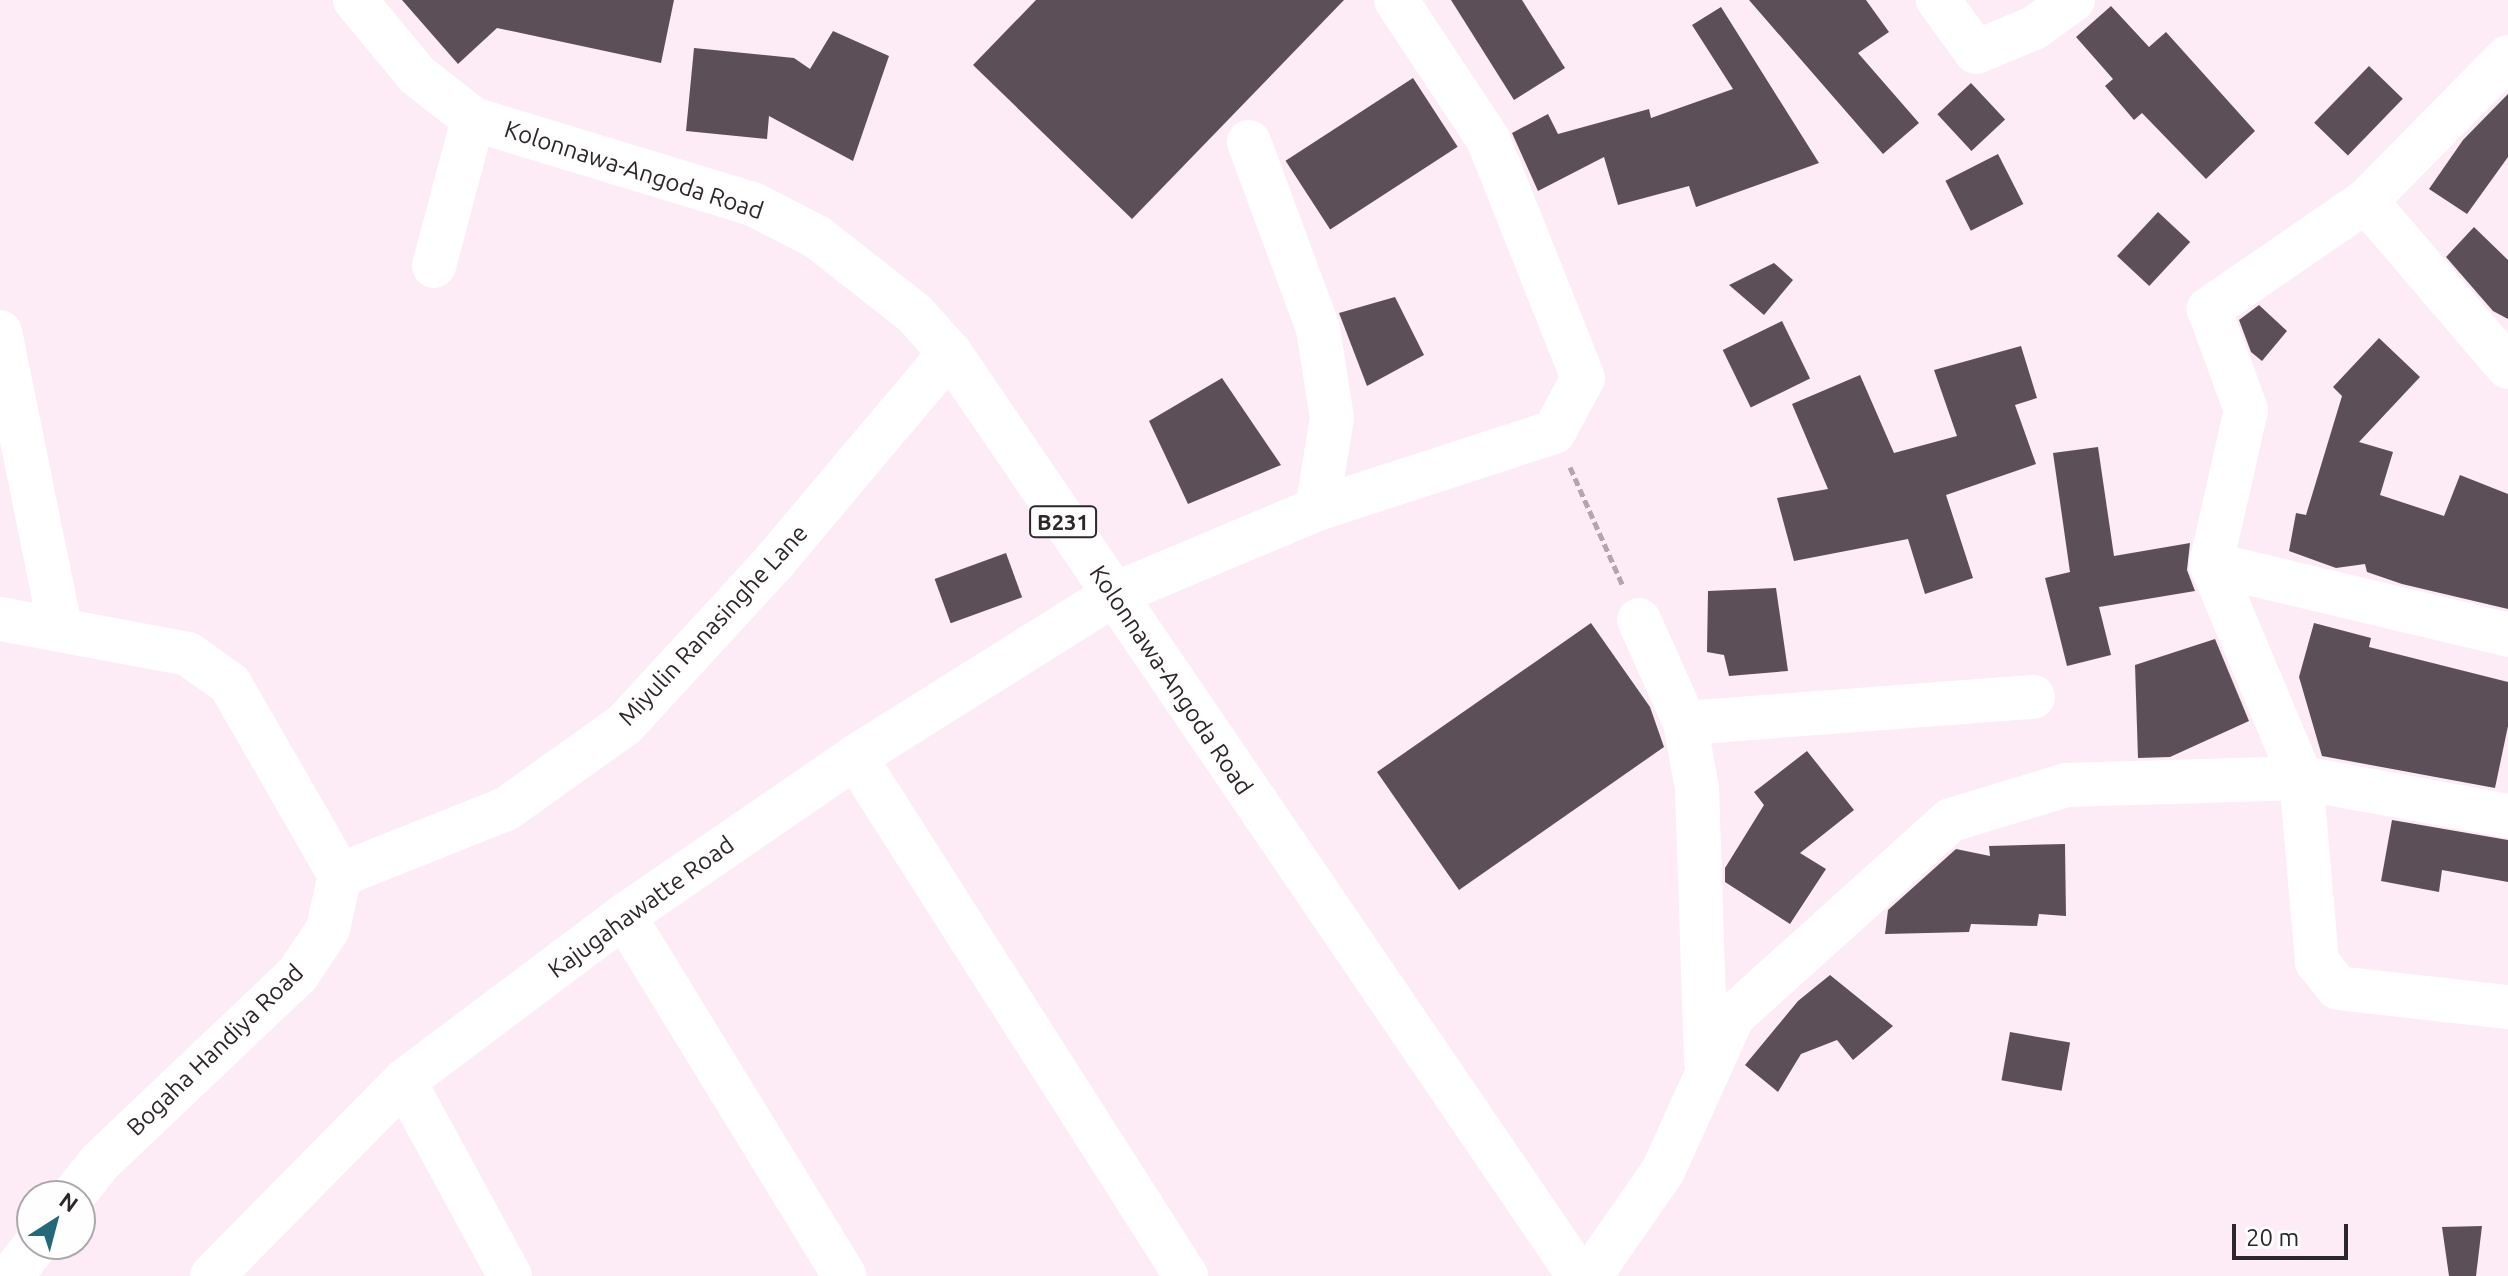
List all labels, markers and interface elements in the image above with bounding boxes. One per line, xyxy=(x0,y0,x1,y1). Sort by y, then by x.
street label: Kolonnawa-Angoda Road xyxy=(501,114,767,226)
road number: B231 xyxy=(1029,504,1097,540)
street label: Miyulin Ranasinghe Lane xyxy=(612,519,814,731)
street label: Kolonnawa-Angoda Road xyxy=(1083,560,1259,800)
street label: Kajugahawatte Road xyxy=(543,830,739,984)
street label: Bogaha Handiya Road xyxy=(121,958,309,1142)
north arrow xyxy=(16,1180,96,1260)
text: N xyxy=(55,1187,83,1217)
scale bar xyxy=(2236,1208,2352,1258)
text: 20 m xyxy=(2246,1224,2299,1251)

